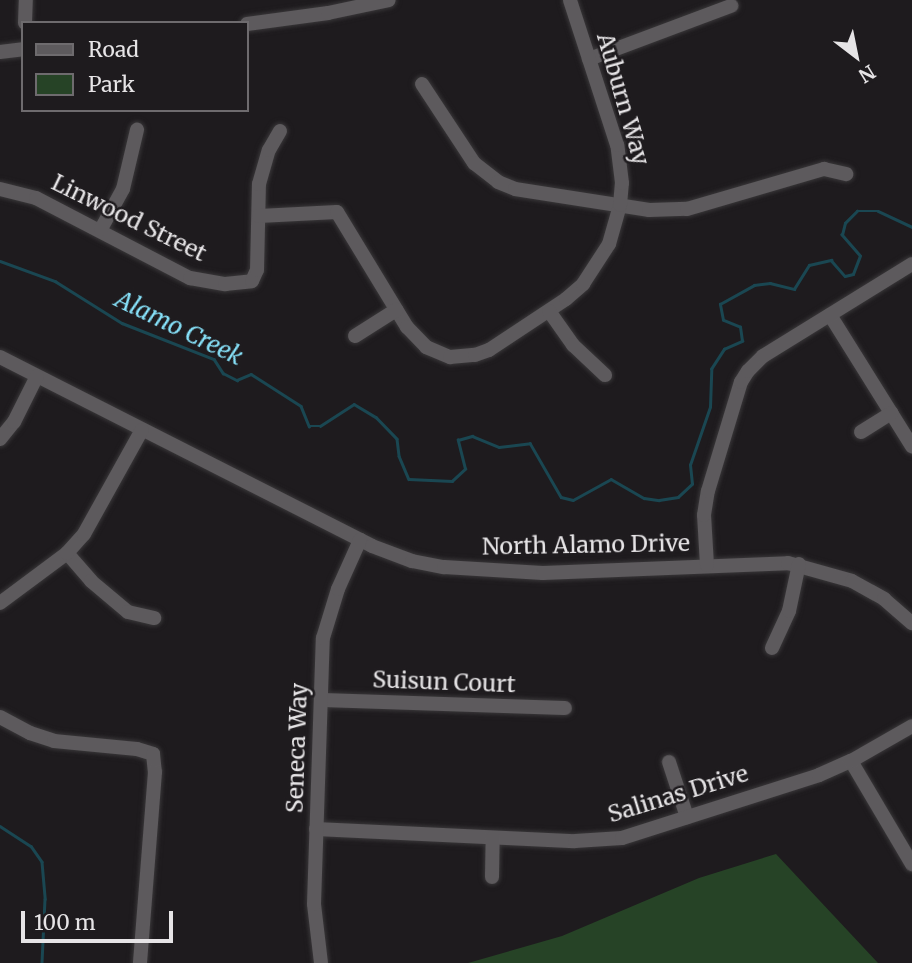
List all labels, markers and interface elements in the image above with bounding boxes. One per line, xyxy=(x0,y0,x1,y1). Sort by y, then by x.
legend xyxy=(21,21,248,112)
north arrow xyxy=(821,21,891,91)
street label: Auburn Way xyxy=(591,30,655,168)
text: Road xyxy=(88,36,139,63)
text: N xyxy=(854,60,880,88)
text: Park xyxy=(88,71,135,98)
street label: Linwood Street xyxy=(47,169,211,267)
water label: Alamo Creek xyxy=(111,285,247,371)
street label: North Alamo Drive xyxy=(482,529,690,561)
street label: Suisun Court xyxy=(372,666,516,698)
street label: Seneca Way xyxy=(281,682,313,814)
street label: Salinas Drive xyxy=(605,760,751,828)
scale bar xyxy=(24,897,177,941)
text: 100 m xyxy=(34,909,96,936)

